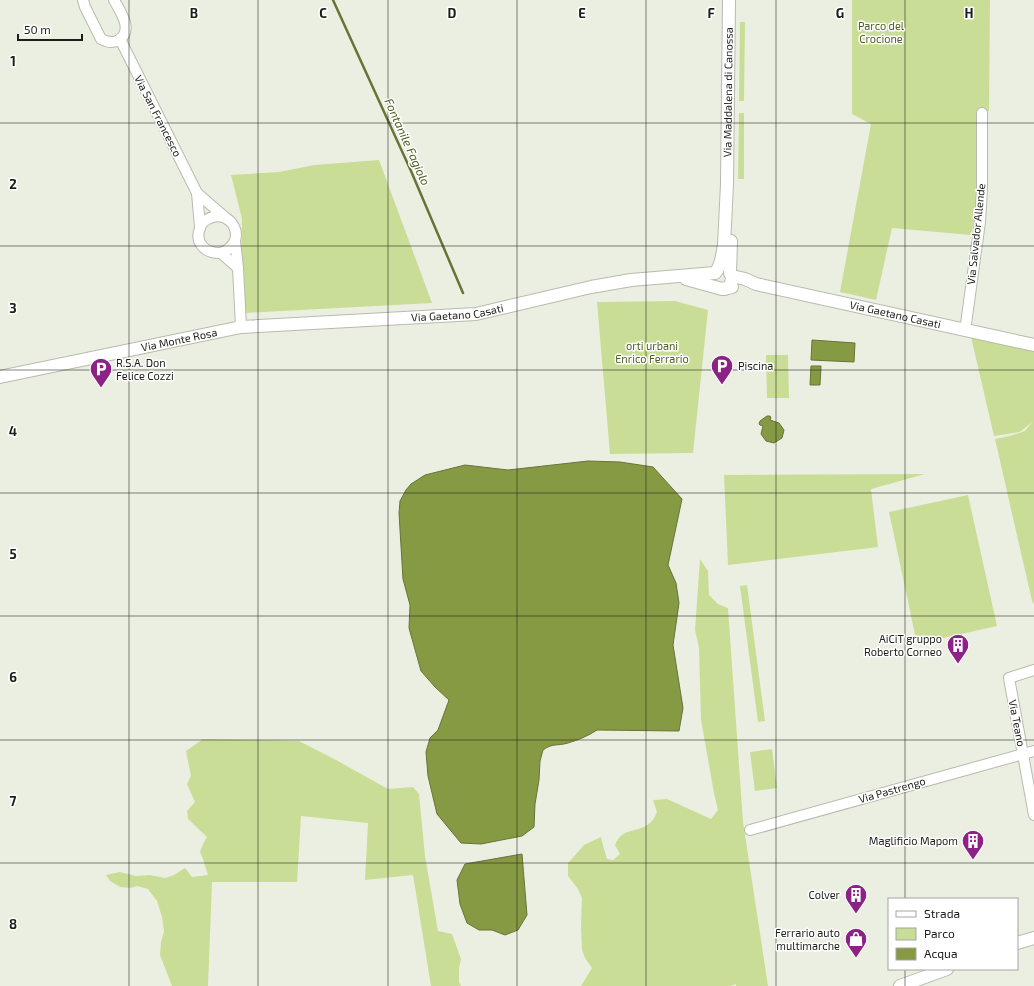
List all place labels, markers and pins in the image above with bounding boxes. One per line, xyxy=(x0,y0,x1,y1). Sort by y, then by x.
parking icon: Piscina xyxy=(709,353,735,386)
parking icon: R.S.A. Don Felice Cozzi xyxy=(88,356,114,389)
place label: R.S.A. Don Felice Cozzi xyxy=(116,356,174,382)
place label: Piscina xyxy=(738,359,773,372)
place label: AiCiT gruppo Roberto Corneo xyxy=(864,632,942,658)
building icon: AiCiT gruppo Roberto Corneo xyxy=(945,632,971,665)
building icon: Maglificio Mapom xyxy=(960,828,986,861)
place label: Maglificio Mapom xyxy=(869,834,958,847)
building icon: Colver xyxy=(843,882,869,915)
place label: Colver xyxy=(808,888,841,901)
place label: Ferrario auto multimarche xyxy=(775,926,840,952)
shop icon: Ferrario auto multimarche xyxy=(843,926,869,959)

